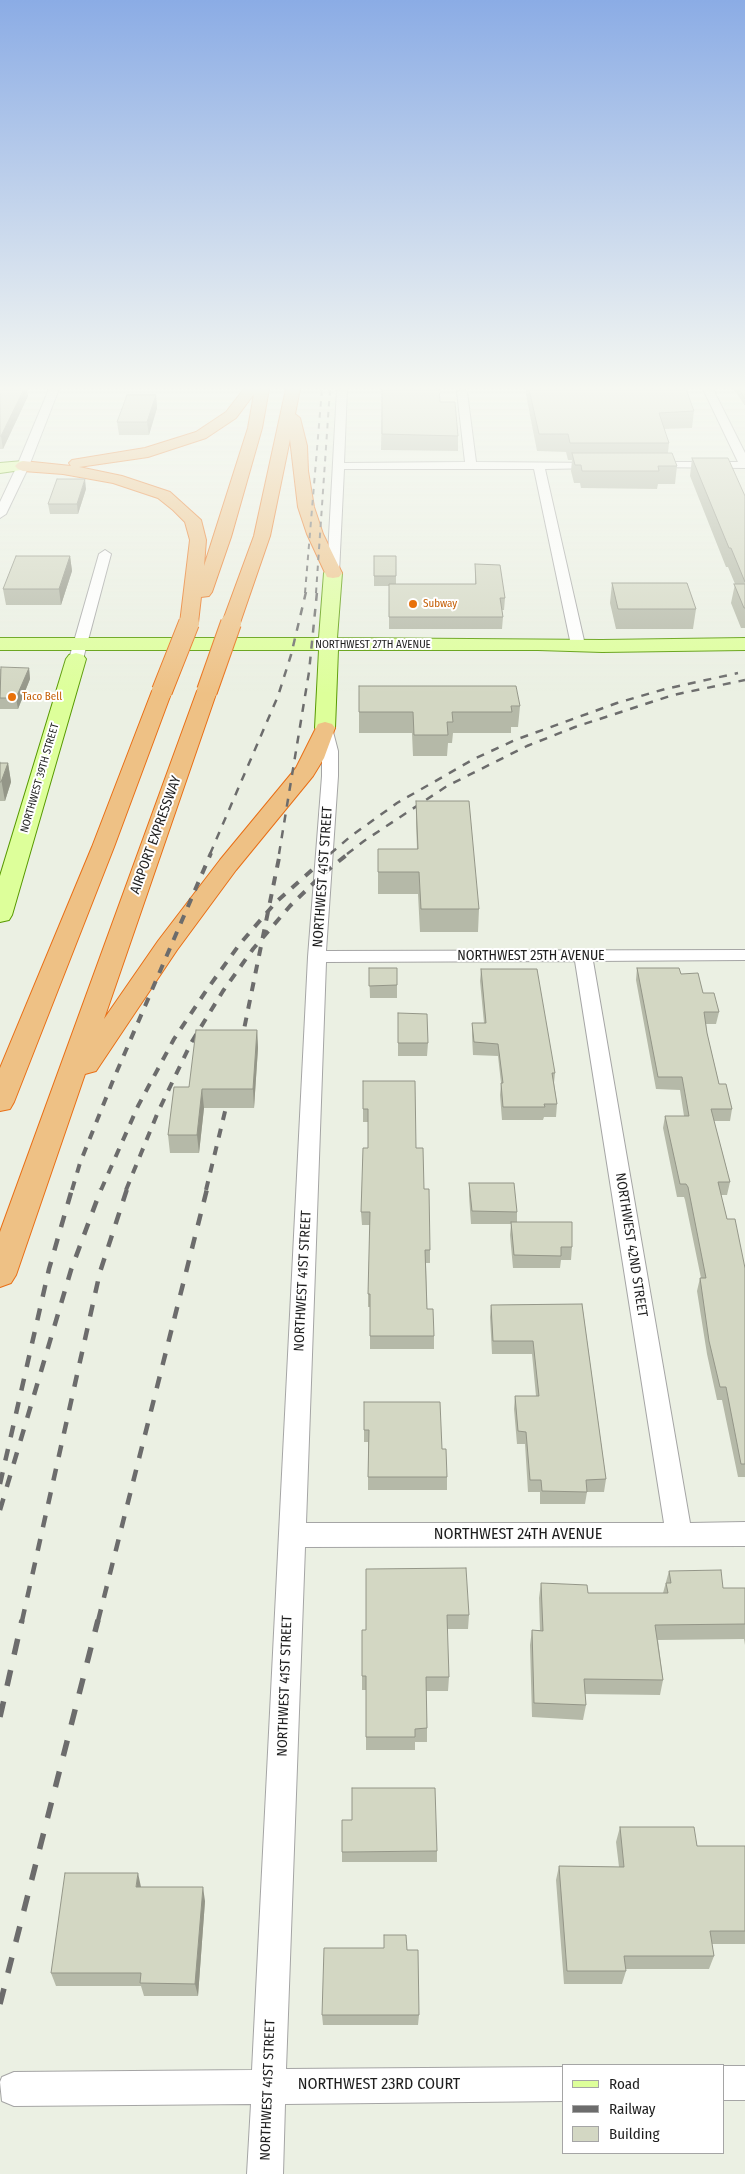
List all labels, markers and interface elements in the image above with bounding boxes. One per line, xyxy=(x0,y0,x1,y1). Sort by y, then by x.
place label: Subway xyxy=(423,597,457,611)
marker: Subway xyxy=(407,598,419,610)
street label: NORTHWEST 27TH AVENUE xyxy=(315,638,431,652)
place label: Taco Bell xyxy=(22,690,62,704)
marker: Taco Bell xyxy=(6,691,18,703)
street label: NORTHWEST 39TH STREET xyxy=(18,722,62,834)
street label: AIRPORT EXPRESSWAY xyxy=(127,774,185,896)
street label: NORTHWEST 41ST STREET xyxy=(310,806,336,948)
street label: NORTHWEST 25TH AVENUE xyxy=(457,948,605,964)
street label: NORTHWEST 42ND STREET xyxy=(611,1172,651,1318)
street label: NORTHWEST 41ST STREET xyxy=(291,1210,315,1352)
street label: NORTHWEST 24TH AVENUE xyxy=(434,1525,602,1545)
street label: NORTHWEST 41ST STREET xyxy=(274,1615,296,1757)
street label: NORTHWEST 41ST STREET xyxy=(257,2019,279,2161)
legend xyxy=(562,2064,725,2154)
street label: NORTHWEST 23RD COURT xyxy=(298,2075,460,2095)
text: Road xyxy=(609,2075,640,2093)
text: Railway xyxy=(609,2100,656,2118)
text: Building xyxy=(609,2125,660,2143)

